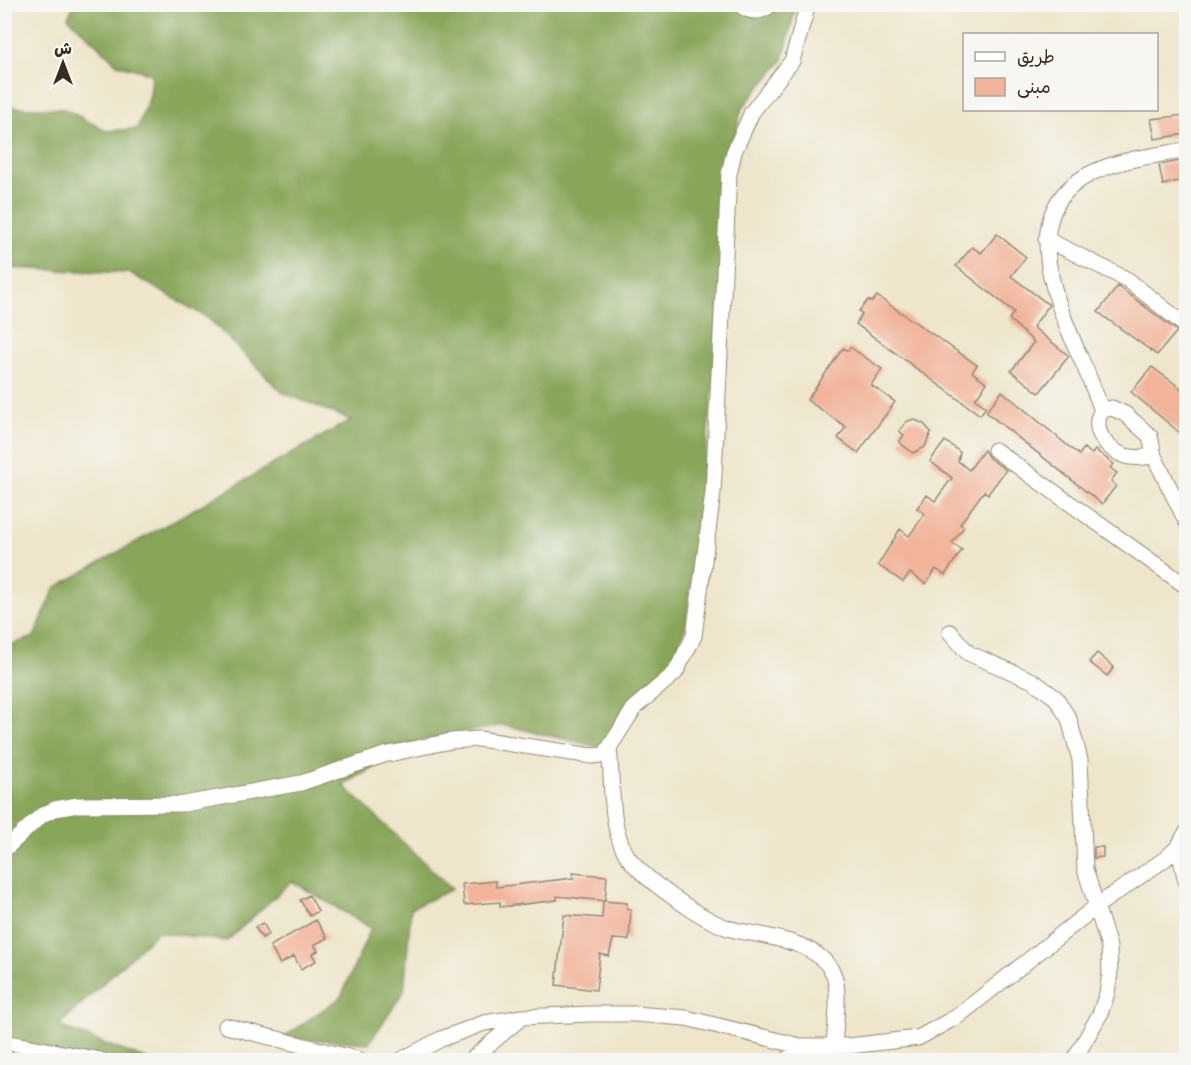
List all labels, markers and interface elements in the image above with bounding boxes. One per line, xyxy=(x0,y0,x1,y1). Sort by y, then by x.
north arrow xyxy=(33,33,93,93)
legend xyxy=(963,33,1158,111)
text: ش xyxy=(54,38,72,62)
text: طريق xyxy=(1017,46,1055,72)
text: مبنى xyxy=(1017,76,1051,102)

